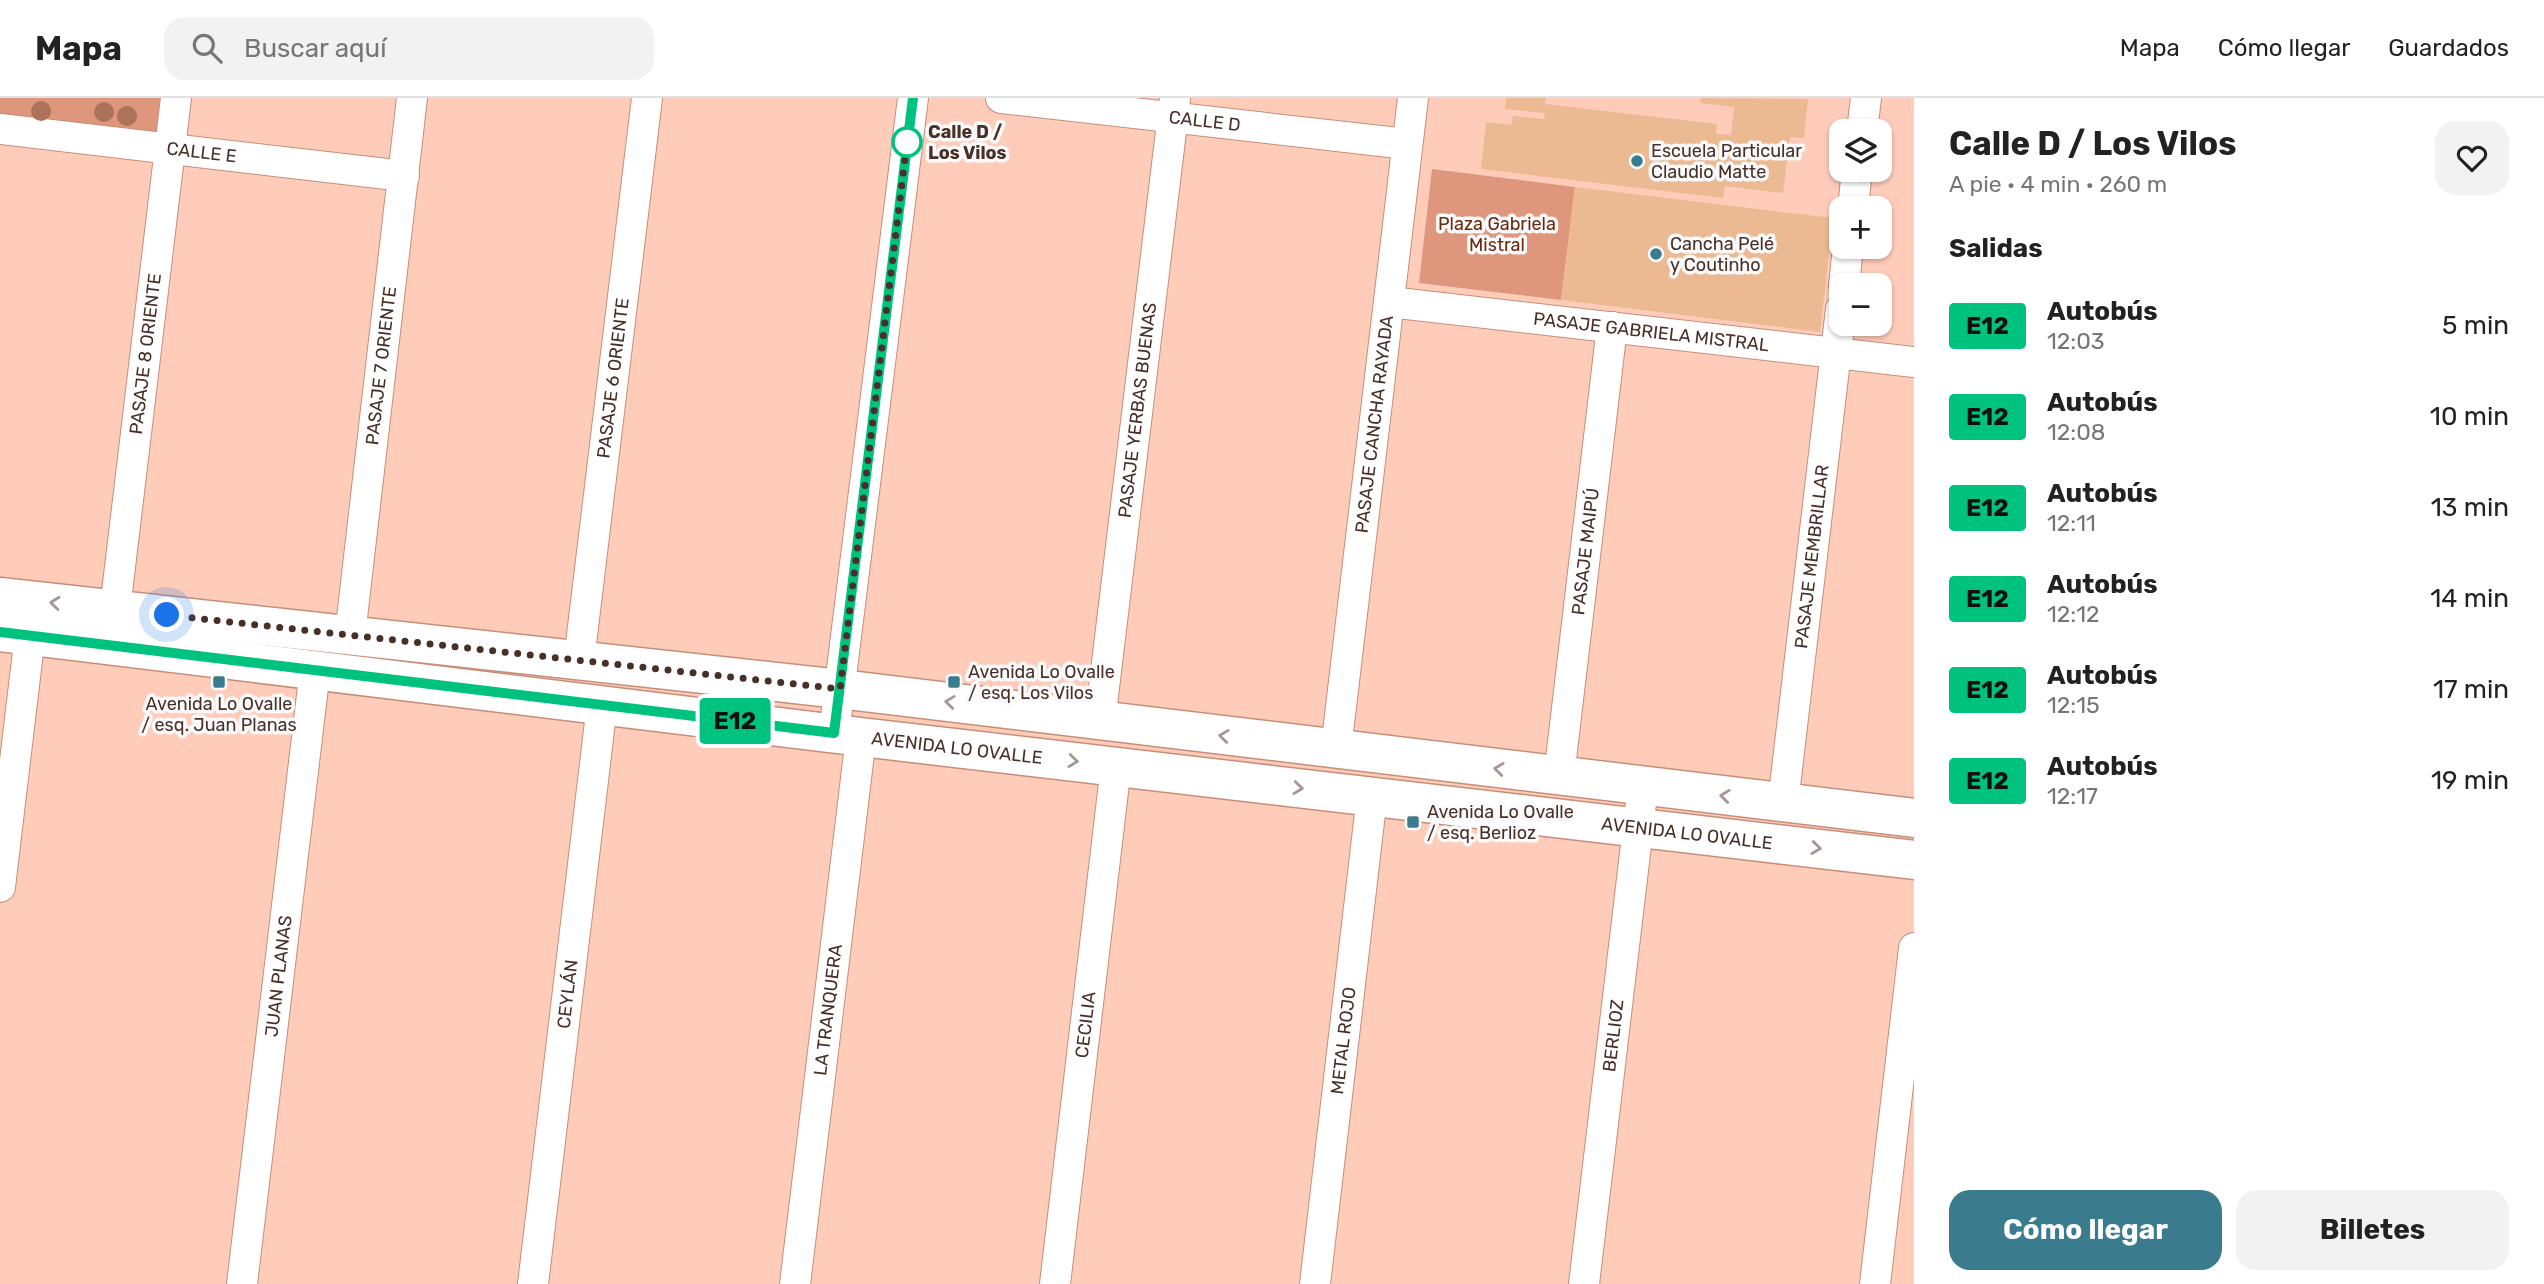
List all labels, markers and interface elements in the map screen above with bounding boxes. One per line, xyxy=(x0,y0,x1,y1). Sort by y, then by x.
search box xyxy=(164,17,654,80)
text: Mapa xyxy=(35,29,122,68)
icon: search xyxy=(188,29,226,67)
text: Buscar aquí xyxy=(244,33,387,64)
text: Mapa xyxy=(2120,34,2180,62)
text: Cómo llegar xyxy=(2218,34,2350,62)
text: Guardados xyxy=(2388,34,2509,62)
street label: CALLE D xyxy=(1168,106,1242,136)
map controls xyxy=(1829,119,1892,336)
button: layers xyxy=(1829,119,1892,182)
place label: Calle D / Los Vilos xyxy=(928,121,1007,164)
button: heart xyxy=(2435,121,2509,195)
text: Calle D / Los Vilos xyxy=(1949,124,2236,163)
marker: Calle D / Los Vilos xyxy=(892,127,922,157)
street label: CALLE E xyxy=(165,137,238,167)
place label: Escuela Particular Claudio Matte xyxy=(1651,140,1802,183)
marker: Escuela Particular Claudio Matte xyxy=(1629,153,1645,169)
text: A pie · 4 min · 260 m xyxy=(1949,170,2167,198)
button: + xyxy=(1829,196,1892,259)
park label: Plaza Gabriela Mistral xyxy=(1438,213,1556,256)
place label: Cancha Pelé y Coutinho xyxy=(1670,233,1774,276)
text: Salidas xyxy=(1949,233,2043,264)
marker: Cancha Pelé y Coutinho xyxy=(1648,246,1664,262)
street label: PASAJE 8 ORIENTE xyxy=(125,272,166,436)
button: − xyxy=(1829,273,1892,336)
street label: PASAJE 7 ORIENTE xyxy=(361,285,401,446)
text: Autobús xyxy=(2047,296,2158,327)
street label: PASAJE 6 ORIENTE xyxy=(592,297,634,459)
street label: PASAJE YERBAS BUENAS xyxy=(1114,301,1161,519)
street label: PASAJE GABRIELA MISTRAL xyxy=(1532,308,1770,356)
text: 5 min xyxy=(2442,310,2509,341)
text: E12 xyxy=(1966,312,2009,340)
street label: PASAJE CANCHA RAYADA xyxy=(1351,314,1398,534)
text: 12:03 xyxy=(2047,327,2105,355)
text: Autobús xyxy=(2047,387,2158,418)
text: 10 min xyxy=(2430,401,2509,432)
text: E12 xyxy=(1966,403,2009,431)
text: 12:08 xyxy=(2047,418,2105,446)
street label: PASAJE MEMBRILLAR xyxy=(1790,463,1834,650)
text: Autobús xyxy=(2047,478,2158,509)
street label: PASAJE MAIPÚ xyxy=(1567,487,1604,616)
text: 13 min xyxy=(2431,492,2509,523)
text: E12 xyxy=(1966,494,2009,522)
text: 12:11 xyxy=(2047,509,2096,537)
text: Autobús xyxy=(2047,569,2158,600)
text: 14 min xyxy=(2430,583,2509,614)
text: E12 xyxy=(1966,585,2009,613)
one-way arrow xyxy=(49,595,61,610)
your location xyxy=(149,597,184,632)
text: 12:12 xyxy=(2047,600,2100,628)
text: Autobús xyxy=(2047,660,2158,691)
place label: Avenida Lo Ovalle / esq. Los Vilos xyxy=(968,661,1115,704)
marker: Avenida Lo Ovalle / esq. Juan Planas xyxy=(211,674,227,690)
marker: Avenida Lo Ovalle / esq. Los Vilos xyxy=(946,674,962,690)
text: 17 min xyxy=(2433,674,2509,705)
text: E12 xyxy=(1966,676,2009,704)
text: 12:15 xyxy=(2047,691,2100,719)
place label: Avenida Lo Ovalle / esq. Juan Planas xyxy=(141,693,297,736)
one-way arrow xyxy=(944,695,956,710)
line badge: E12 xyxy=(695,698,775,744)
text: E12 xyxy=(714,707,756,735)
street label: AVENIDA LO OVALLE xyxy=(870,727,1044,769)
one-way arrow xyxy=(1218,728,1230,743)
text: Autobús xyxy=(2047,751,2158,782)
one-way arrow xyxy=(1067,754,1078,769)
one-way arrow xyxy=(1493,761,1505,776)
text: 19 min xyxy=(2431,765,2509,796)
text: E12 xyxy=(1966,767,2009,795)
one-way arrow xyxy=(1293,780,1304,795)
text: 12:17 xyxy=(2047,782,2098,810)
one-way arrow xyxy=(1719,788,1730,803)
place label: Avenida Lo Ovalle / esq. Berlioz xyxy=(1427,801,1574,844)
street label: AVENIDA LO OVALLE xyxy=(1600,813,1774,854)
marker: Avenida Lo Ovalle / esq. Berlioz xyxy=(1405,814,1421,830)
one-way arrow xyxy=(1811,841,1822,856)
street label: JUAN PLANAS xyxy=(260,914,297,1038)
street label: LA TRANQUERA xyxy=(809,943,847,1077)
street label: CEYLÁN xyxy=(553,958,583,1030)
street label: METAL ROJO xyxy=(1326,986,1361,1096)
street label: CECILIA xyxy=(1071,990,1100,1059)
street label: BERLIOZ xyxy=(1598,998,1629,1073)
button: Cómo llegar xyxy=(1949,1190,2222,1270)
button: Billetes xyxy=(2236,1190,2509,1270)

